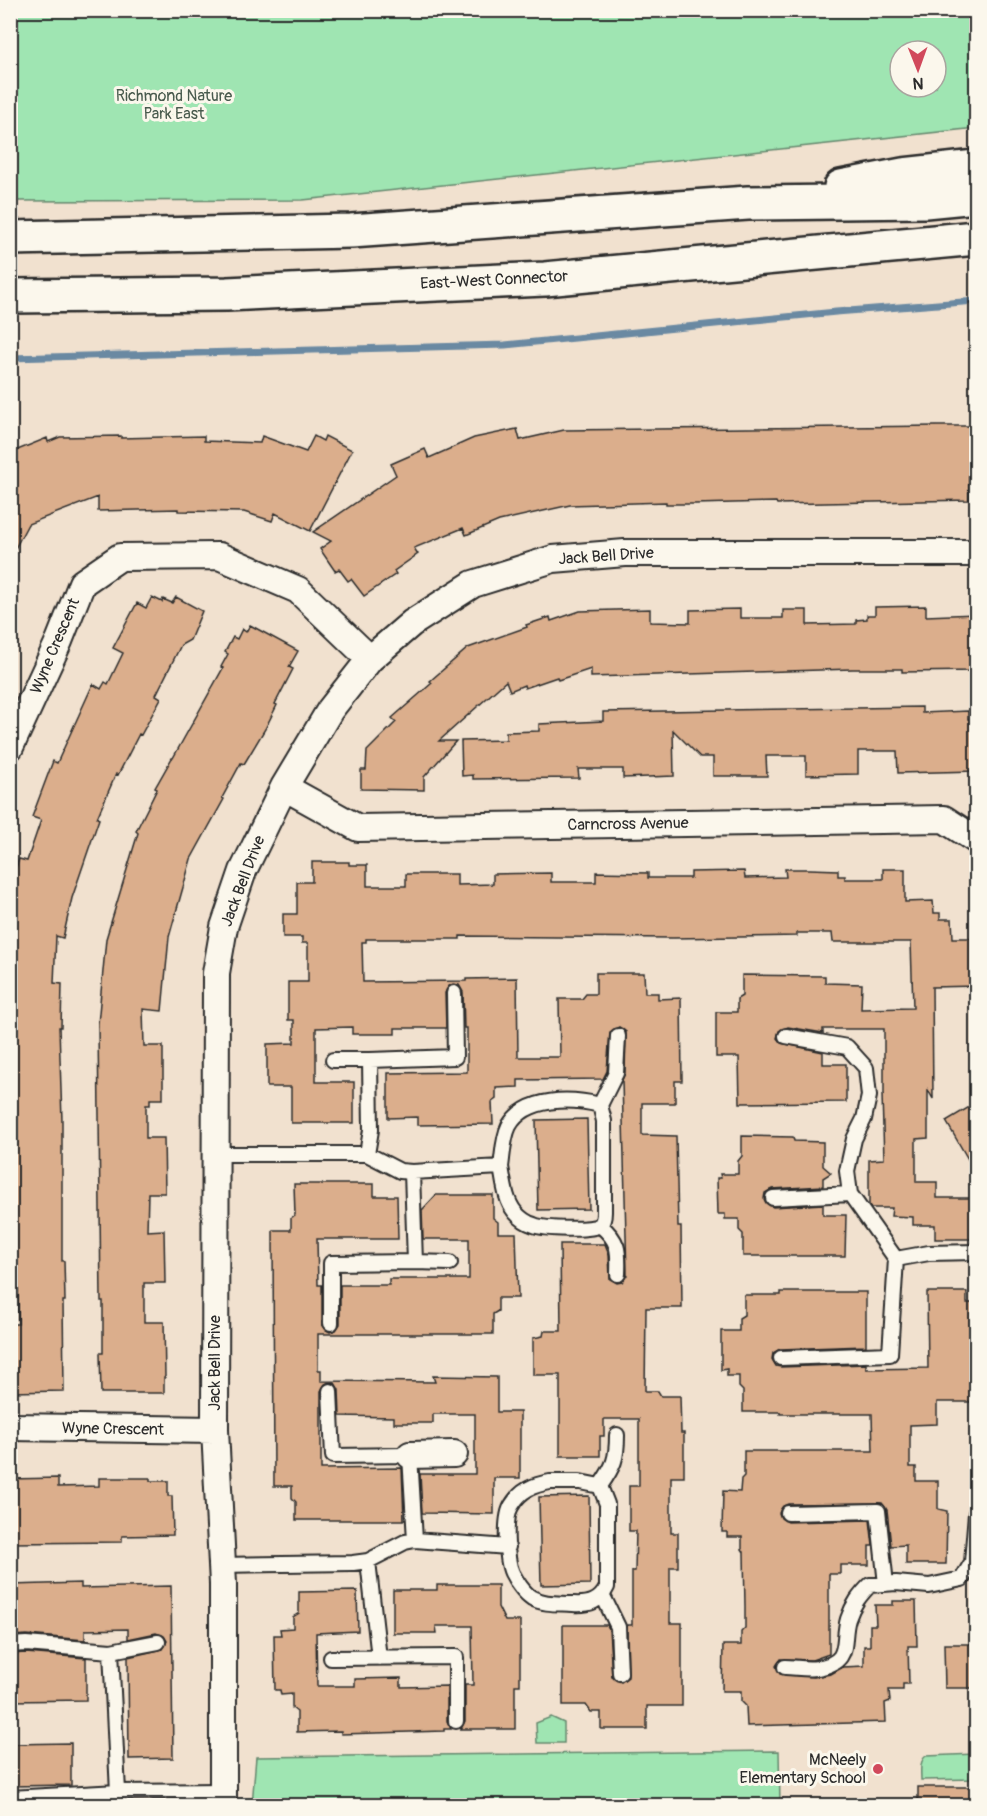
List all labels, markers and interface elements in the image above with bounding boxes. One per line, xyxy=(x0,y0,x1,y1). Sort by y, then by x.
north arrow xyxy=(888,39,948,99)
text: N xyxy=(912,73,924,93)
park label: Richmond Nature Park East xyxy=(116,86,232,124)
street label: East-West Connector xyxy=(420,266,569,294)
street label: Jack Bell Drive xyxy=(558,543,654,569)
street label: Wyne Crescent xyxy=(26,595,84,697)
street label: Carncross Avenue xyxy=(567,813,689,835)
street label: Jack Bell Drive xyxy=(217,833,269,929)
street label: Jack Bell Drive xyxy=(205,1315,225,1411)
street label: Wyne Crescent xyxy=(62,1418,165,1440)
place label: McNeely Elementary School xyxy=(740,1750,866,1788)
marker: McNeely Elementary School xyxy=(871,1762,885,1776)

